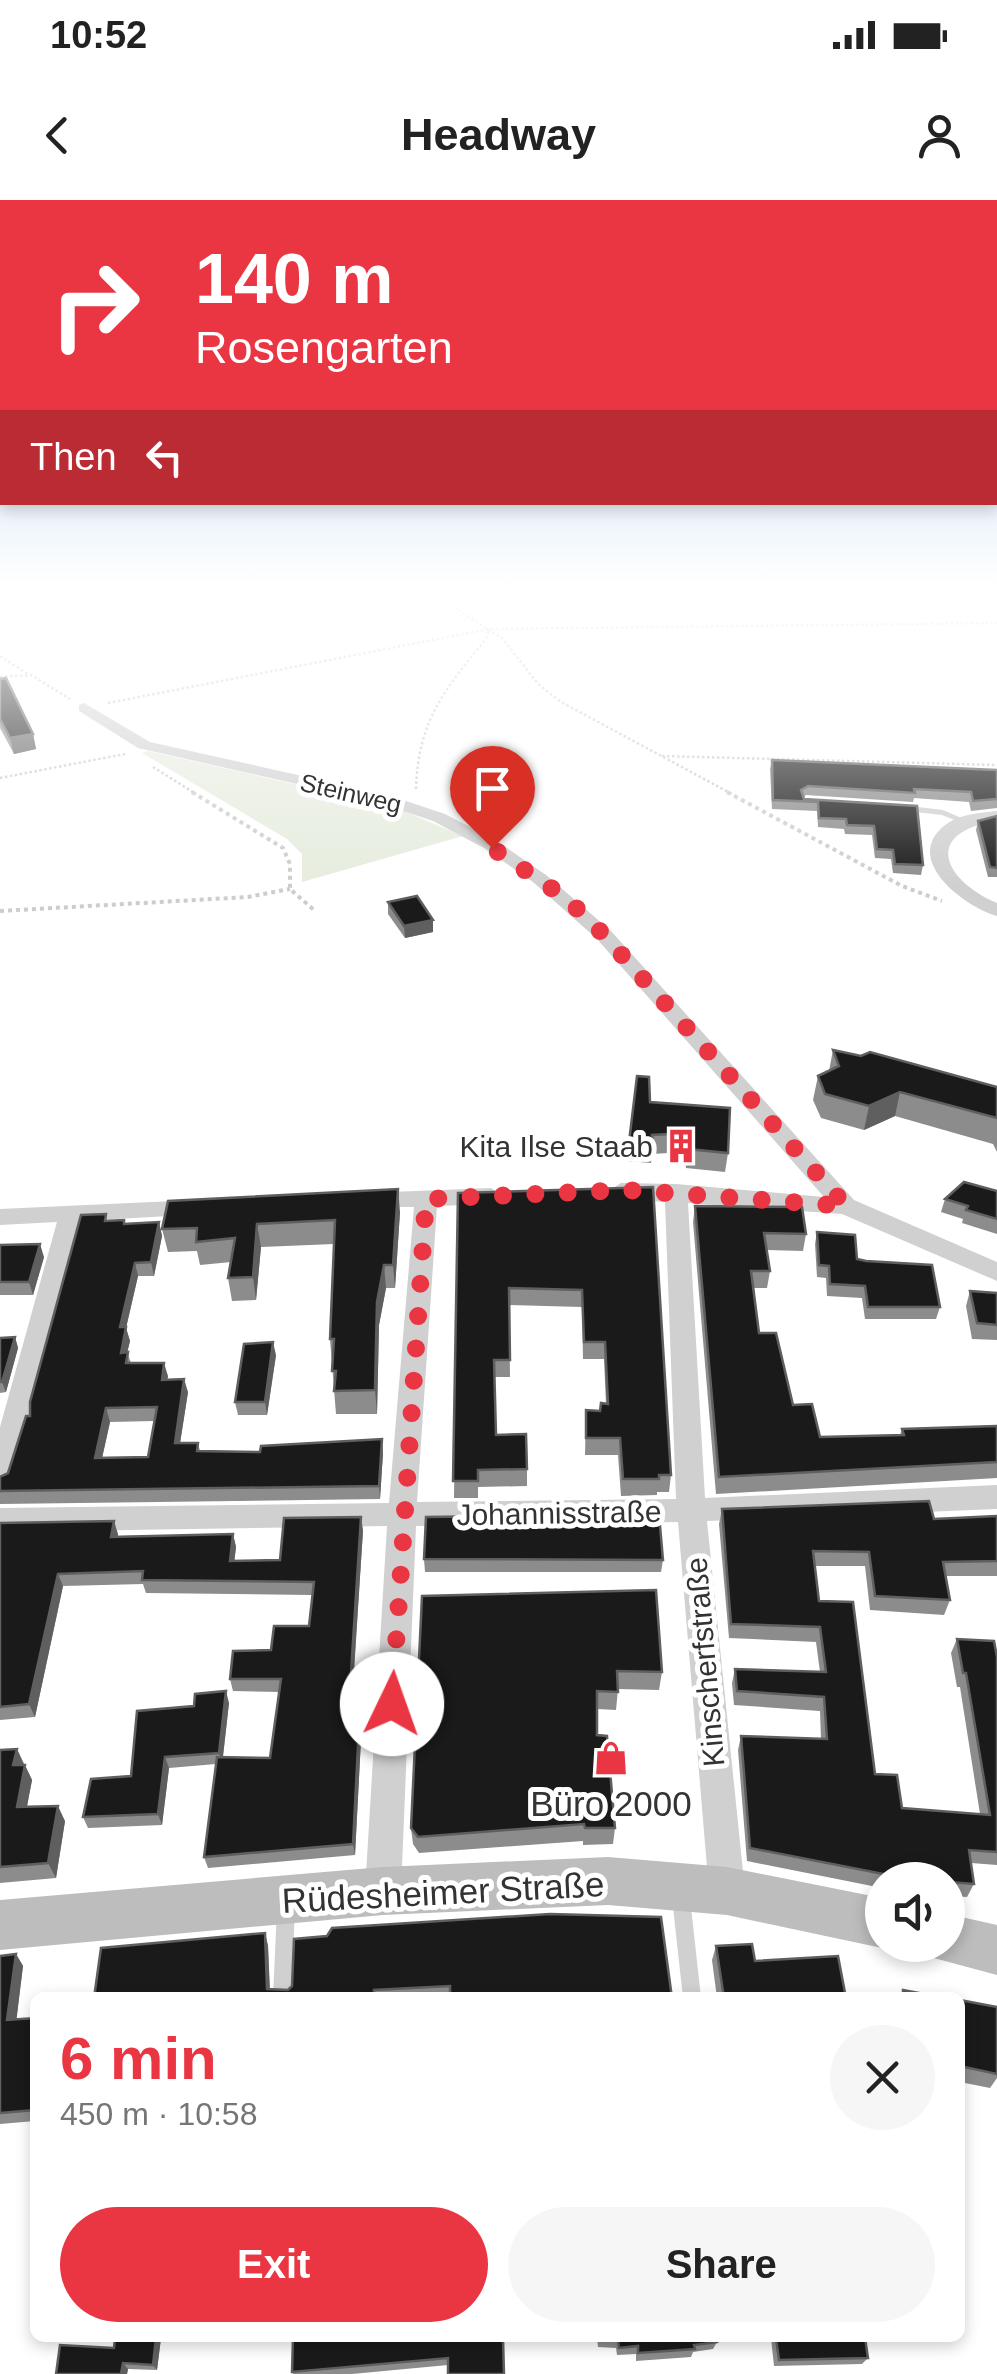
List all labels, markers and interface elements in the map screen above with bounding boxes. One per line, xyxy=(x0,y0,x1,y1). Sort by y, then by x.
text: 10:52 xyxy=(50,14,147,56)
icon: back xyxy=(30,108,85,163)
icon: person xyxy=(912,108,967,163)
text: Headway xyxy=(401,109,596,160)
icon: right xyxy=(30,240,160,370)
text: 140 m xyxy=(195,240,393,318)
text: Rosengarten xyxy=(195,322,453,373)
icon: left xyxy=(137,430,192,485)
text: Then xyxy=(30,436,117,478)
pin xyxy=(450,746,535,849)
icon: arrive xyxy=(465,761,520,816)
street label: Steinweg xyxy=(298,768,404,818)
building icon: Kita Ilse Staab xyxy=(662,1127,700,1165)
place label: Kita Ilse Staab xyxy=(460,1130,653,1163)
street label: Johannisstraße xyxy=(456,1495,662,1531)
street label: Kinscherfstraße xyxy=(679,1556,731,1768)
position arrow xyxy=(340,1652,444,1756)
shop icon: Büro 2000 xyxy=(592,1739,630,1777)
place label: Büro 2000 xyxy=(530,1784,692,1823)
map controls xyxy=(865,1862,965,1962)
button: sound xyxy=(865,1862,965,1962)
street label: Rüdesheimer Straße xyxy=(281,1864,605,1920)
text: 6 min xyxy=(60,2025,217,2092)
button: close xyxy=(830,2025,935,2130)
text: 450 m · 10:58 xyxy=(60,2096,257,2132)
button: Exit xyxy=(60,2207,488,2322)
button: Share xyxy=(508,2207,935,2322)

